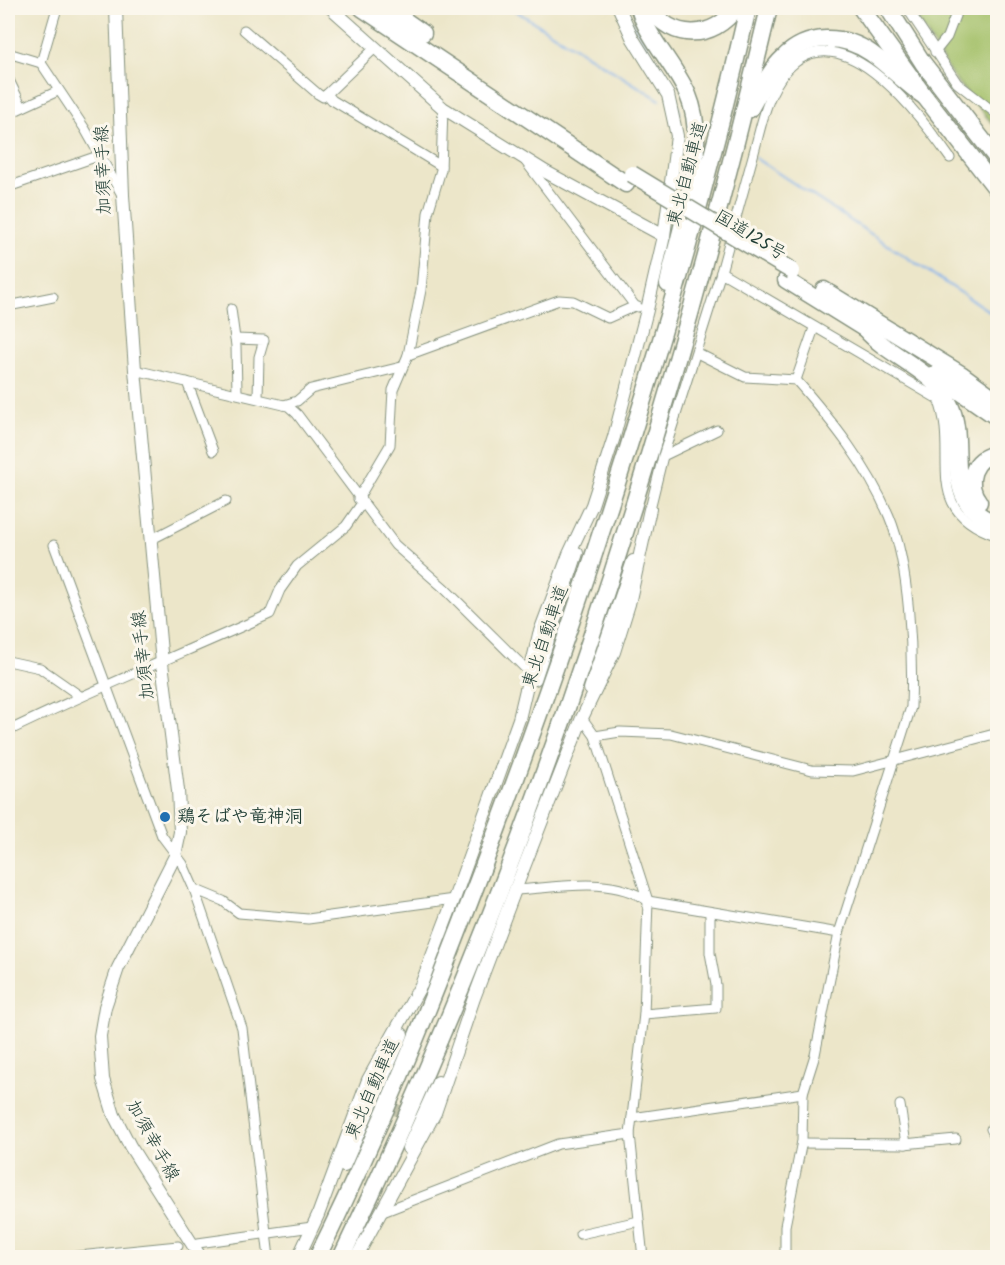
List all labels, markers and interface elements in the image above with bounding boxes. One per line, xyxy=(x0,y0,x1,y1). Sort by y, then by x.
street label: 東北自動車道 xyxy=(660,118,716,230)
street label: 加須幸手線 xyxy=(88,125,120,215)
street label: 国道125号 xyxy=(708,203,792,269)
street label: 東北自動車道 xyxy=(515,581,577,693)
street label: 加須幸手線 xyxy=(125,609,163,701)
place label: 鶏そばや竜神洞 xyxy=(177,803,303,832)
marker: 鶏そばや竜神洞 xyxy=(158,810,172,824)
street label: 東北自動車道 xyxy=(338,1034,408,1144)
street label: 加須幸手線 xyxy=(118,1095,186,1187)

